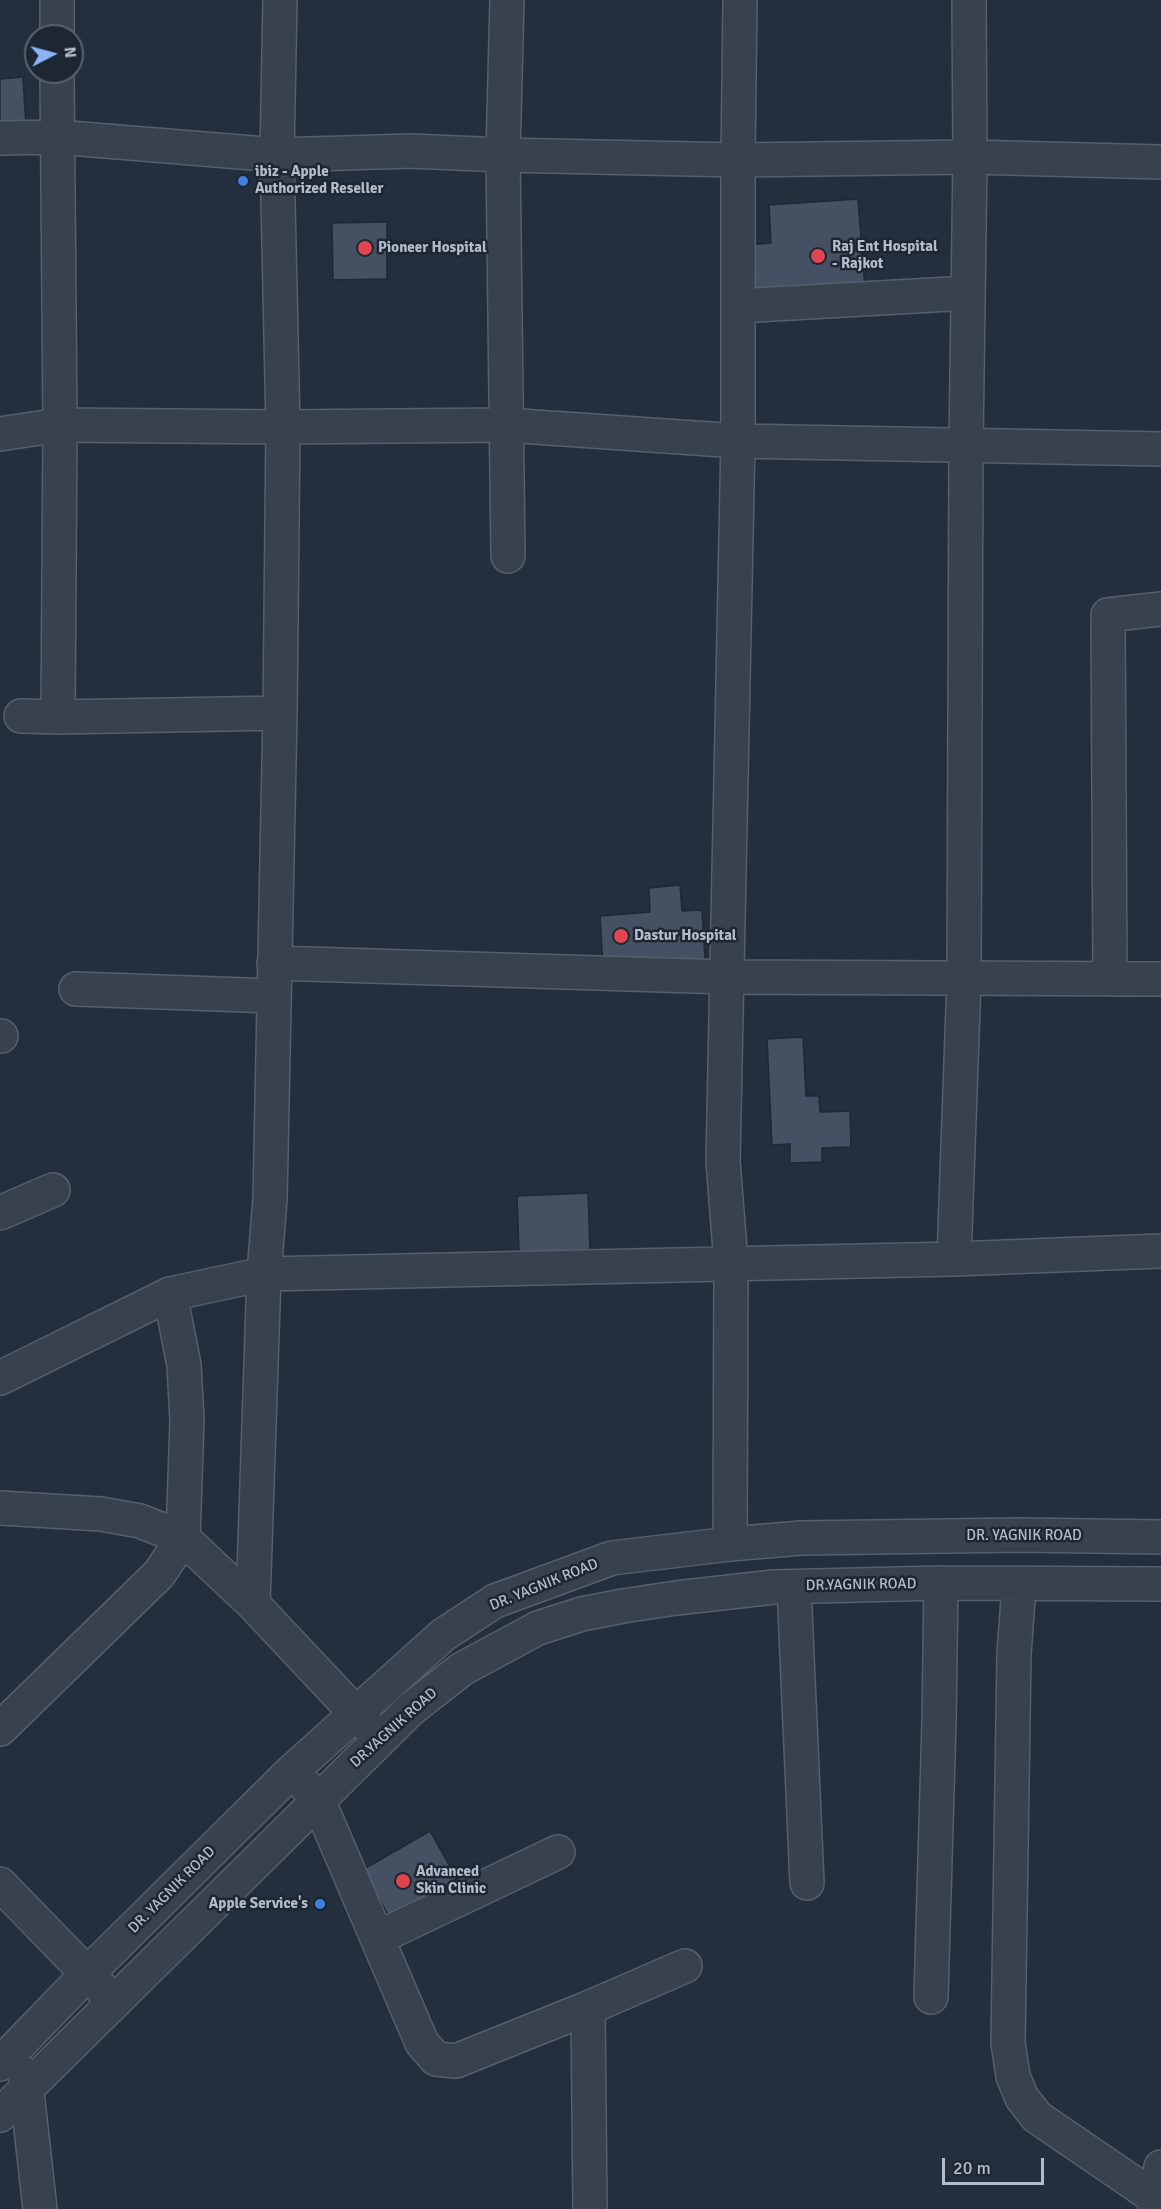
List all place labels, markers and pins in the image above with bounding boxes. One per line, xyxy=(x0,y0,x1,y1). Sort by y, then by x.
place label: ibiz - Apple Authorized Reseller xyxy=(255,163,383,198)
marker: ibiz - Apple Authorized Reseller xyxy=(236,174,250,188)
place label: Raj Ent Hospital - Rajkot xyxy=(832,238,938,273)
marker: Pioneer Hospital xyxy=(356,239,374,257)
place label: Pioneer Hospital xyxy=(378,239,487,257)
marker: Raj Ent Hospital - Rajkot xyxy=(809,247,827,265)
marker: Dastur Hospital xyxy=(612,927,630,945)
place label: Dastur Hospital xyxy=(634,927,737,945)
place label: Advanced Skin Clinic xyxy=(416,1863,486,1898)
marker: Advanced Skin Clinic xyxy=(394,1872,412,1890)
place label: Apple Service's xyxy=(209,1895,308,1913)
marker: Apple Service's xyxy=(313,1897,327,1911)

